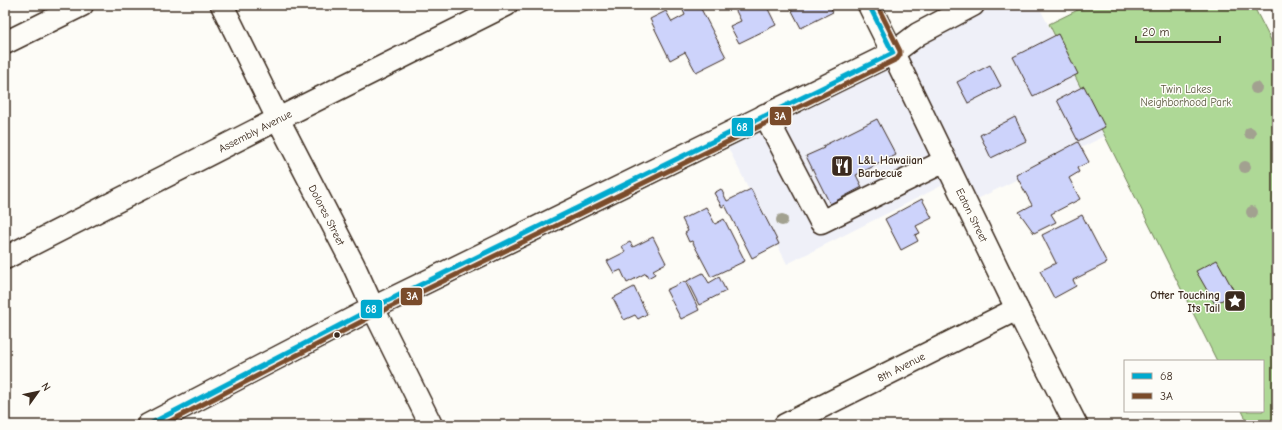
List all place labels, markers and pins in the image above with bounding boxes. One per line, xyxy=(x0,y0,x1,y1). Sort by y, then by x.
restaurant icon: L&L Hawaiian Barbecue xyxy=(829,153,855,179)
place label: L&L Hawaiian Barbecue xyxy=(858,154,923,180)
place icon: Otter Touching Its Tail xyxy=(1222,288,1248,314)
place label: Otter Touching Its Tail xyxy=(1150,289,1220,315)
unlabelled marker xyxy=(332,330,342,340)

